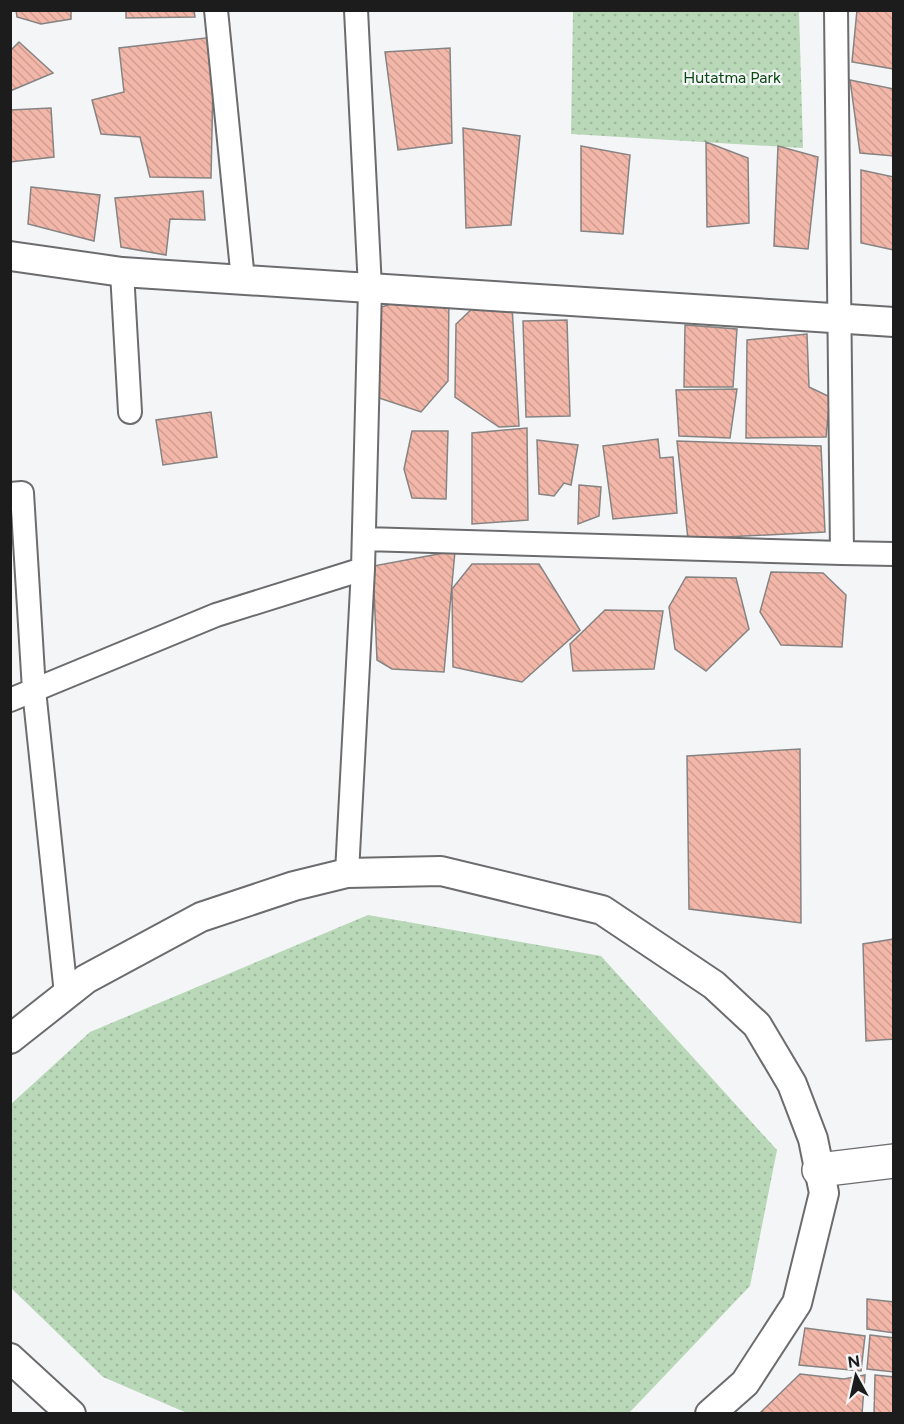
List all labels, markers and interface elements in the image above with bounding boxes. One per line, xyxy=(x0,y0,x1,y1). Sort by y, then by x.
park label: Hutatma Park xyxy=(683,68,781,87)
north arrow xyxy=(826,1346,886,1406)
text: N xyxy=(847,1351,861,1372)

